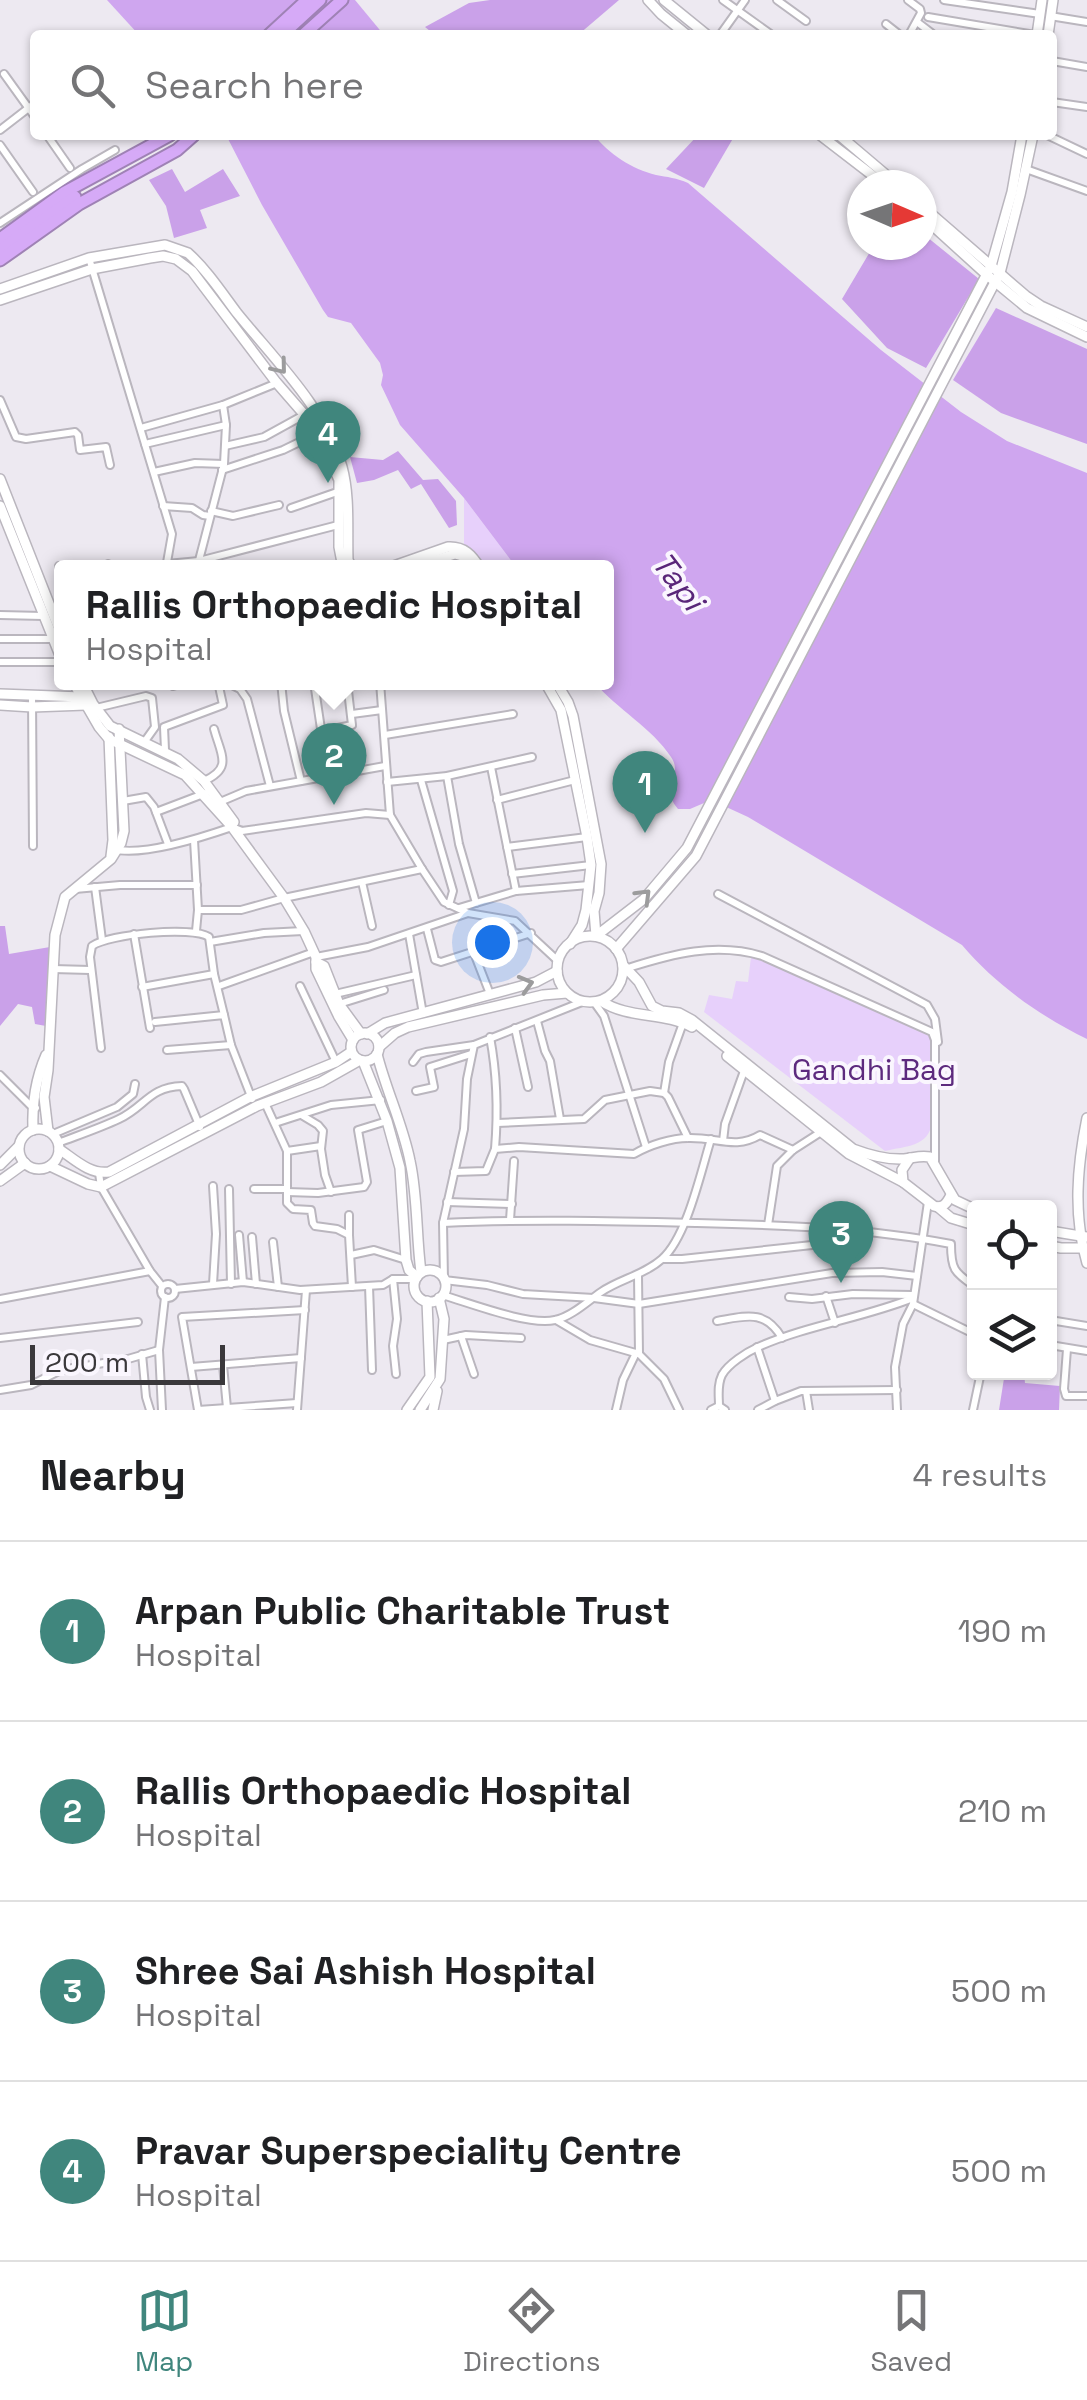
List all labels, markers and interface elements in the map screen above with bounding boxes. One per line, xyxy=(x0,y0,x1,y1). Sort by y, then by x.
search box xyxy=(30,30,1057,140)
icon: search xyxy=(65,58,120,113)
text: Search here xyxy=(145,61,364,109)
north arrow xyxy=(847,170,937,260)
one-way arrow xyxy=(268,355,286,373)
pin: 4 xyxy=(296,400,360,483)
water label: Tapi xyxy=(643,544,715,621)
popup xyxy=(54,560,614,690)
text: Rallis Orthopaedic Hospital xyxy=(86,581,582,629)
text: Hospital xyxy=(86,629,213,669)
pin: 2 xyxy=(302,722,366,805)
pin: 1 xyxy=(612,750,678,833)
one-way arrow xyxy=(633,889,651,907)
your location xyxy=(467,917,518,968)
one-way arrow xyxy=(517,975,534,996)
park label: Gandhi Bag xyxy=(792,1050,956,1089)
pin: 3 xyxy=(808,1200,874,1283)
map controls xyxy=(967,1200,1057,1380)
button: locate xyxy=(967,1200,1057,1290)
button: layers xyxy=(967,1290,1057,1380)
scale bar xyxy=(30,1340,225,1384)
text: 200 m xyxy=(45,1344,129,1380)
text: Nearby xyxy=(40,1449,186,1502)
text: 4 results xyxy=(912,1455,1047,1495)
text: Arpan Public Charitable Trust xyxy=(135,1587,670,1635)
text: 1 xyxy=(65,1611,80,1651)
text: 190 m xyxy=(958,1611,1047,1651)
text: Hospital xyxy=(135,1635,262,1675)
text: Rallis Orthopaedic Hospital xyxy=(135,1767,631,1815)
text: 2 xyxy=(63,1791,82,1831)
text: 210 m xyxy=(958,1791,1047,1831)
text: Hospital xyxy=(135,1815,262,1855)
text: Shree Sai Ashish Hospital xyxy=(135,1947,596,1995)
text: 3 xyxy=(63,1971,82,2011)
text: 500 m xyxy=(951,1971,1047,2011)
text: Hospital xyxy=(135,1995,262,2035)
text: Pravar Superspeciality Centre xyxy=(135,2127,682,2175)
text: 4 xyxy=(62,2151,83,2191)
text: 500 m xyxy=(951,2151,1047,2191)
text: Hospital xyxy=(135,2175,262,2215)
tab: Map xyxy=(135,2283,193,2379)
tab: Directions xyxy=(463,2283,600,2379)
tab: Saved xyxy=(870,2283,952,2379)

